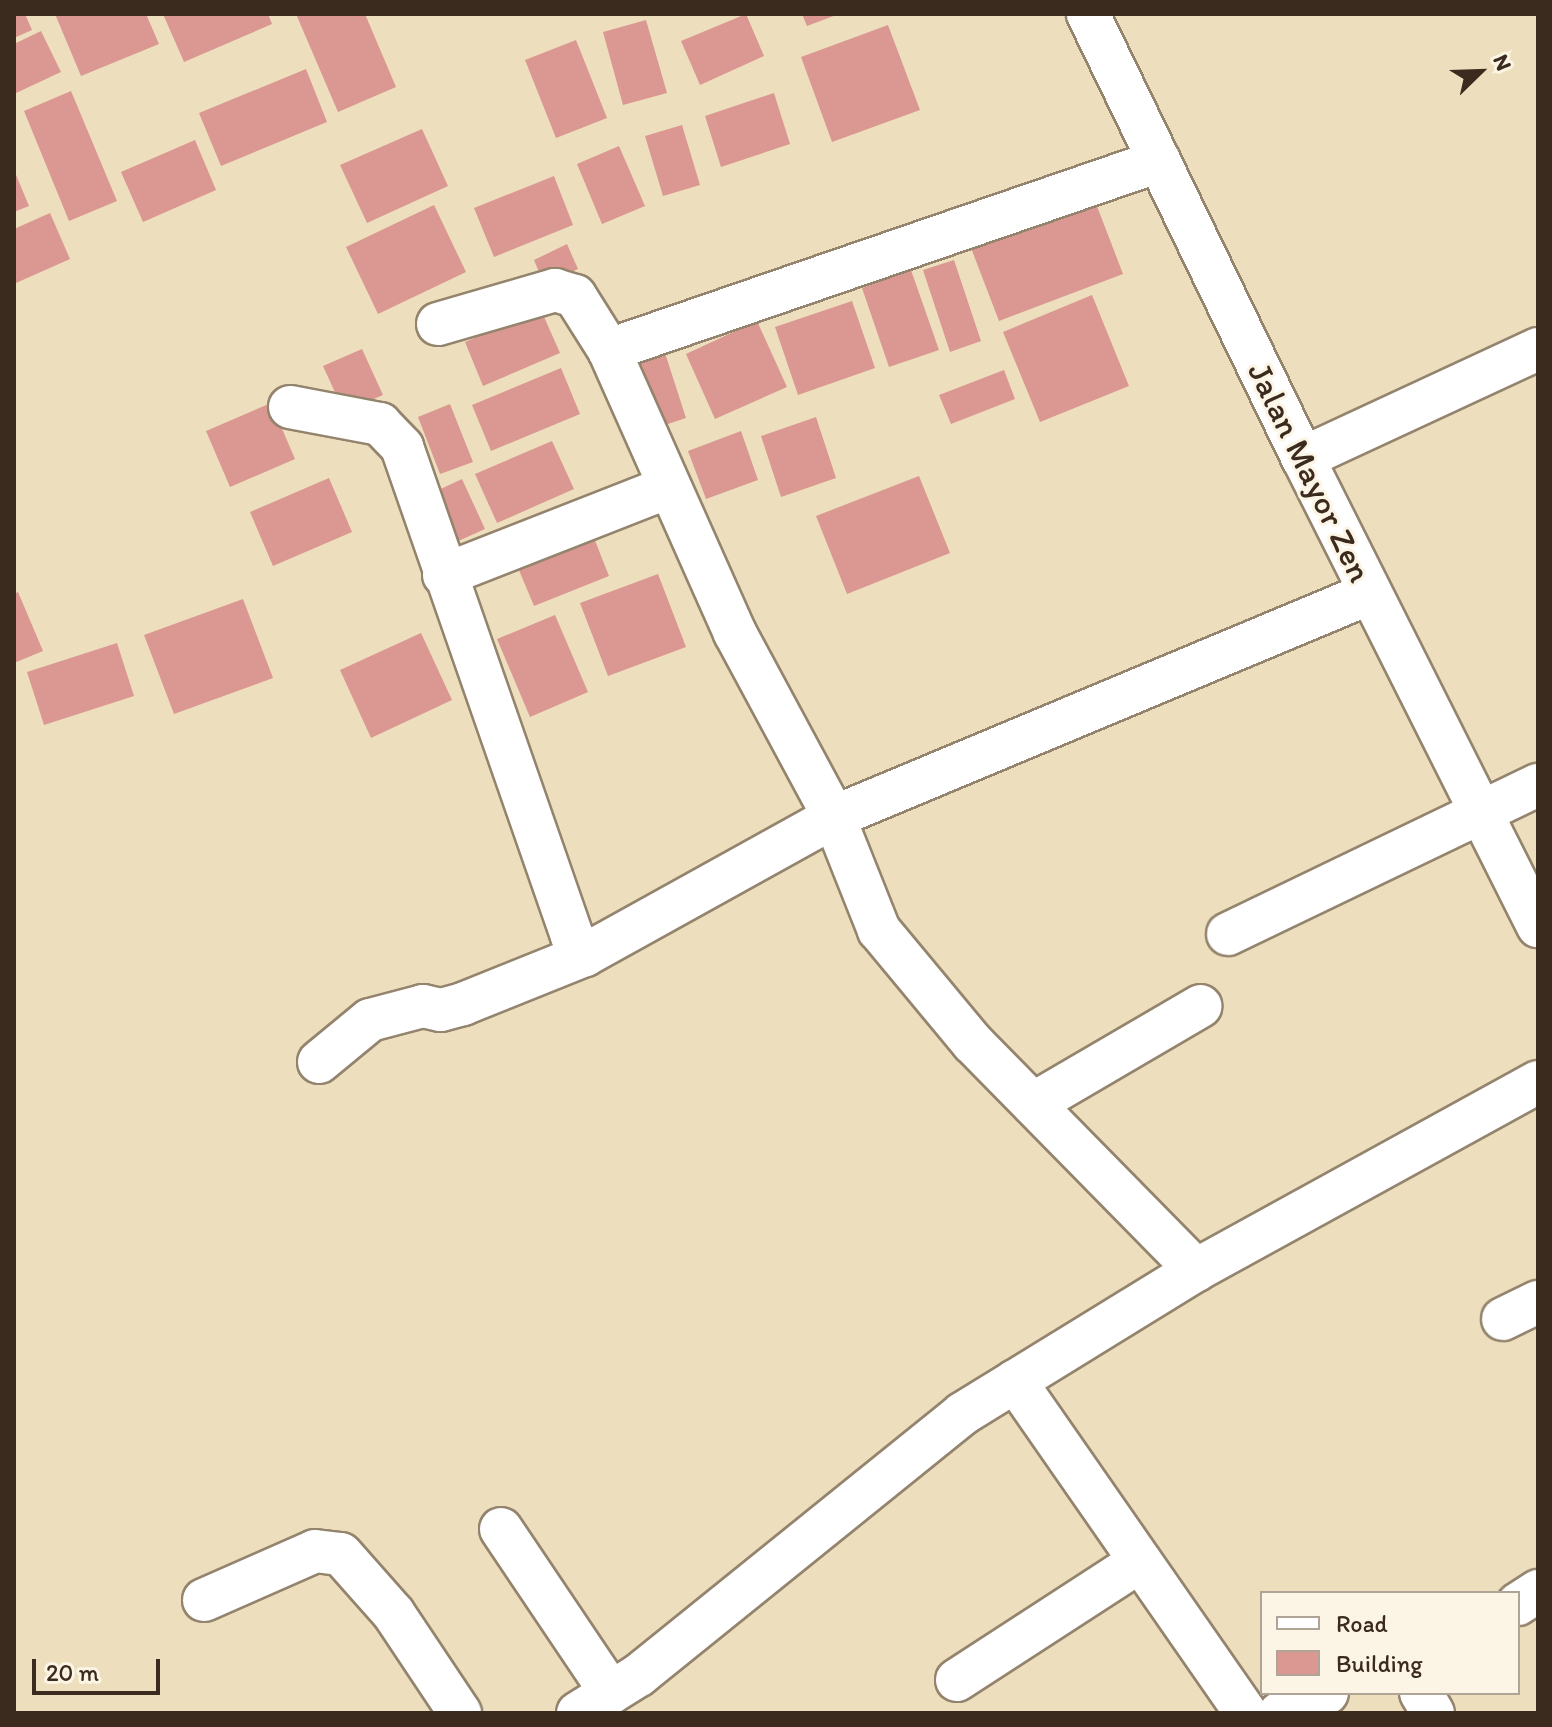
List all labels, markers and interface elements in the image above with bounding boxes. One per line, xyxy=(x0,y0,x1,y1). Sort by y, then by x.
north arrow xyxy=(1440,32,1520,112)
text: N xyxy=(1487,50,1518,75)
street label: Jalan Mayor Zen xyxy=(1239,356,1381,588)
legend xyxy=(1260,1591,1520,1695)
text: Road xyxy=(1336,1609,1388,1638)
scale bar xyxy=(36,1643,164,1693)
text: Building xyxy=(1336,1649,1423,1678)
text: 20 m xyxy=(46,1658,99,1687)

